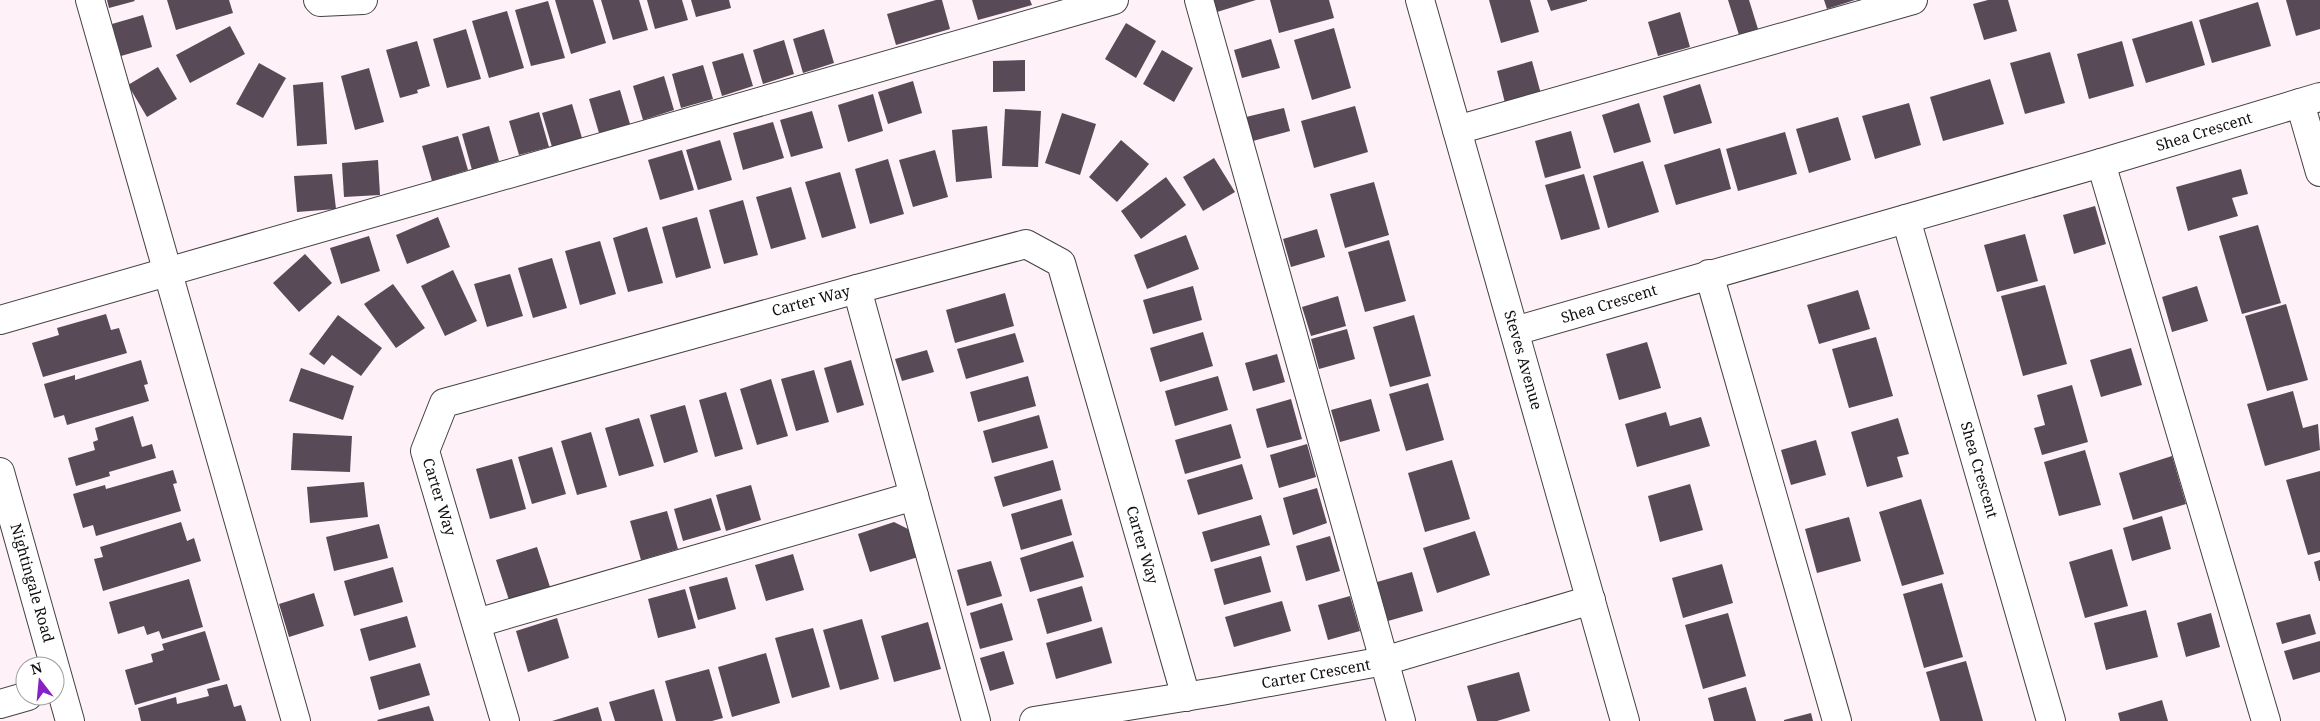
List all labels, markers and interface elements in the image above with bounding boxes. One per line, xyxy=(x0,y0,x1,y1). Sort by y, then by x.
street label: Shea Crescent xyxy=(2153,107,2254,155)
street label: Shea Crescent xyxy=(1558,279,1659,327)
street label: Carter Way xyxy=(769,280,853,320)
street label: Steves Avenue xyxy=(1500,308,1548,412)
street label: Shea Crescent xyxy=(1957,419,2003,520)
street label: Carter Way xyxy=(419,455,461,539)
street label: Carter Way xyxy=(1122,503,1164,587)
street label: Nightingale Road xyxy=(6,521,60,645)
street label: Carter Crescent xyxy=(1260,654,1372,692)
north arrow xyxy=(15,656,65,706)
text: N xyxy=(28,657,44,679)

